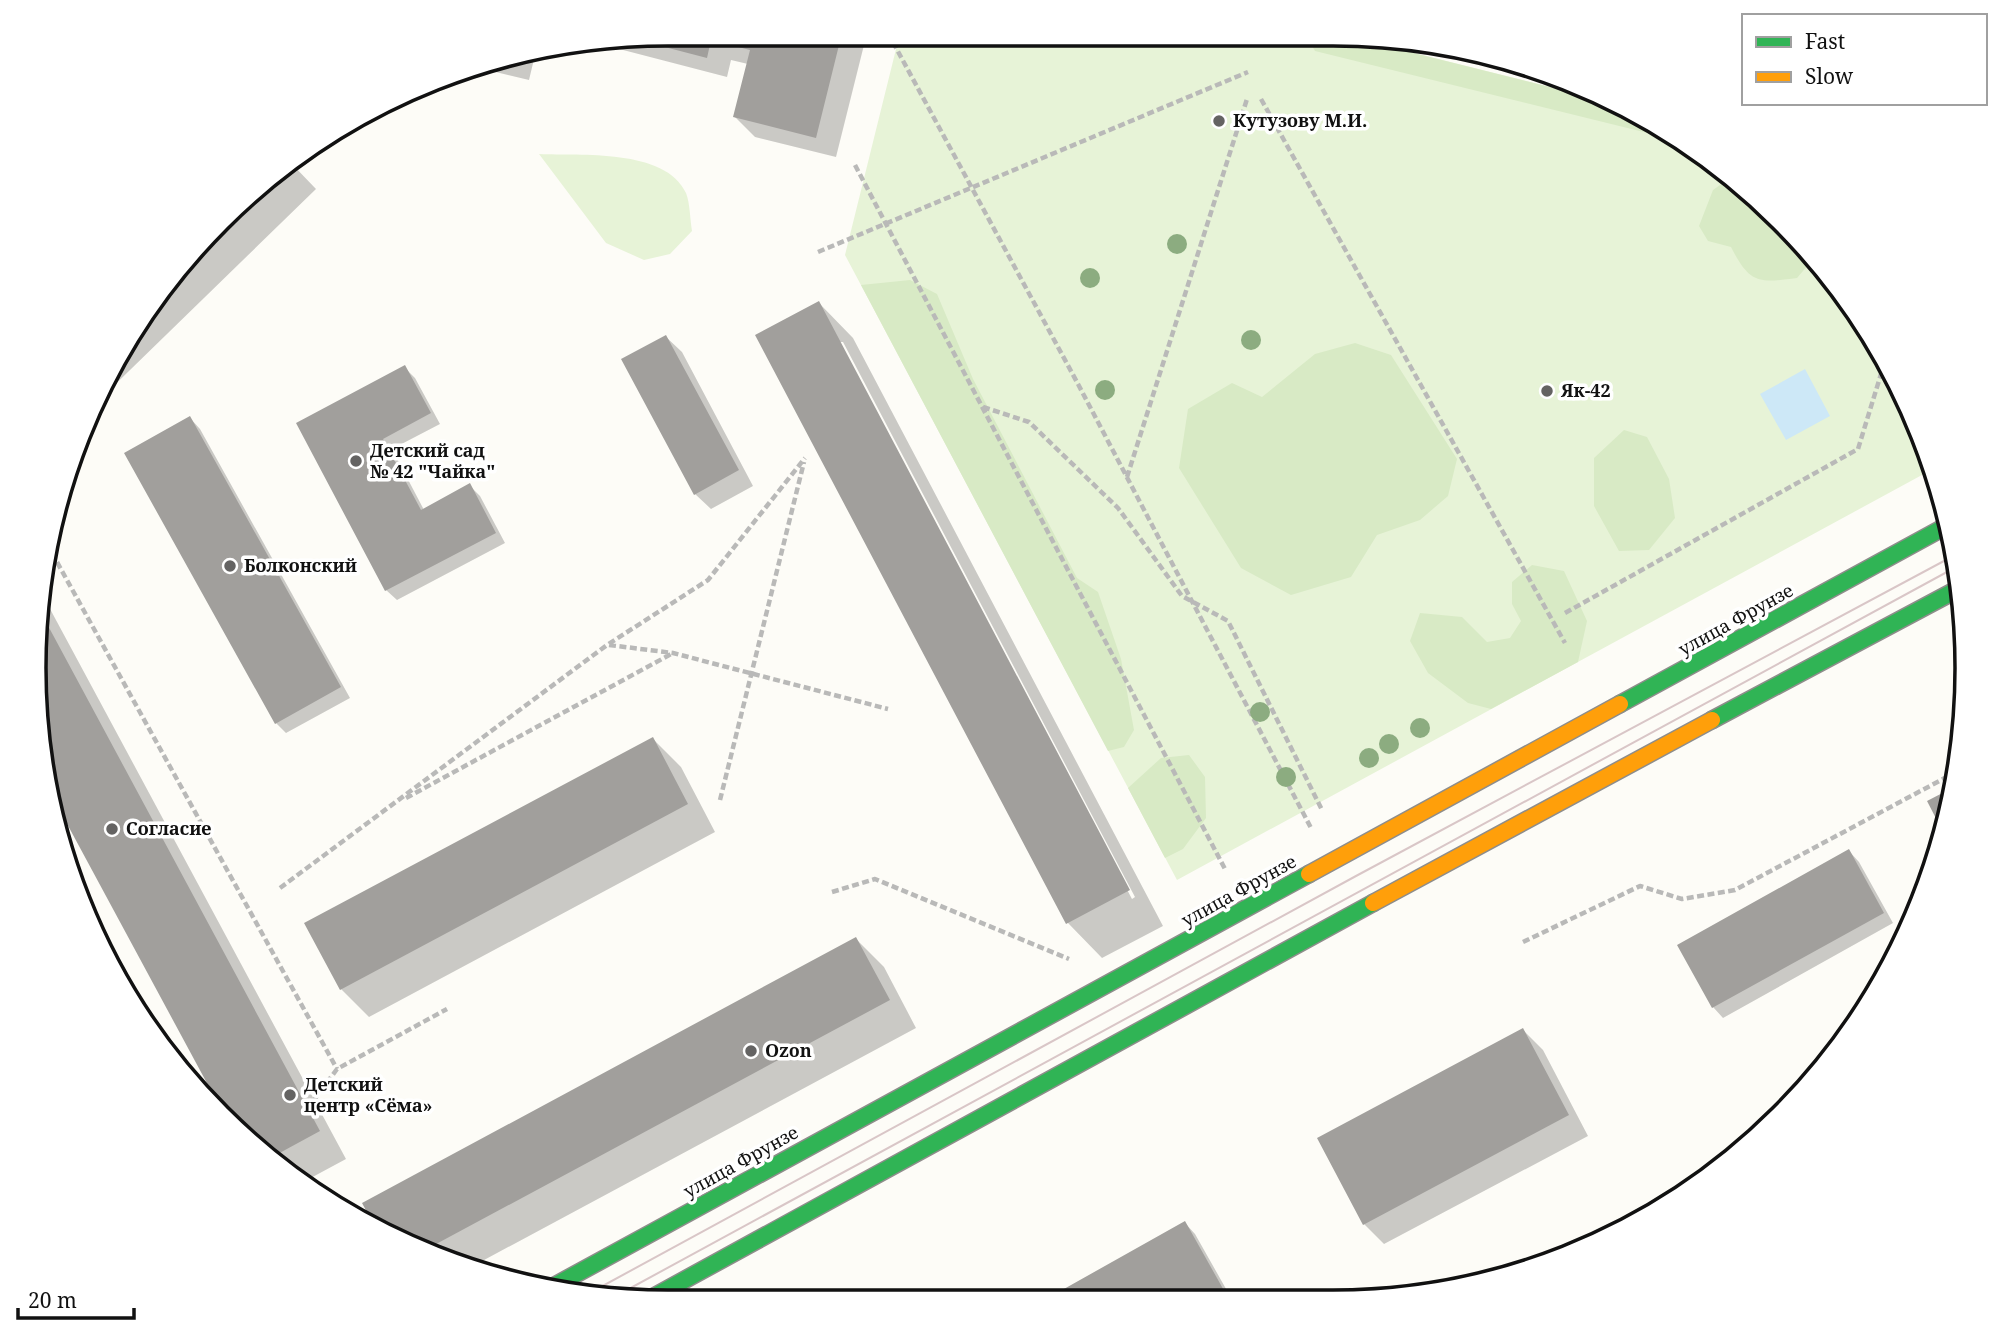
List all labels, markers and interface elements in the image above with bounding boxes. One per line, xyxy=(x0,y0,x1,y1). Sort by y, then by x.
legend xyxy=(1742,14,1987,105)
text: Fast xyxy=(1805,27,1845,55)
text: Slow xyxy=(1805,62,1854,90)
place label: Кутузову М.И. xyxy=(1233,108,1367,132)
marker: Кутузову М.И. xyxy=(1211,113,1227,129)
place label: Як-42 xyxy=(1560,378,1611,402)
marker: Як-42 xyxy=(1539,383,1555,399)
place label: Детский сад № 42 "Чайка" xyxy=(370,438,495,483)
marker: Детский сад № 42 "Чайка" xyxy=(348,453,364,469)
place label: Болконский xyxy=(244,553,357,577)
marker: Болконский xyxy=(222,558,238,574)
street label: улица Фрунзе xyxy=(1674,578,1797,661)
place label: Согласие xyxy=(126,816,212,840)
marker: Согласие xyxy=(104,821,120,837)
street label: улица Фрунзе xyxy=(1177,849,1300,932)
place label: Ozon xyxy=(765,1038,812,1062)
marker: Ozon xyxy=(743,1043,759,1059)
place label: Детский центр «Сёма» xyxy=(304,1072,433,1117)
marker: Детский центр «Сёма» xyxy=(282,1087,298,1103)
street label: улица Фрунзе xyxy=(679,1120,802,1203)
scale bar xyxy=(18,1276,133,1320)
text: 20 m xyxy=(28,1286,77,1314)

